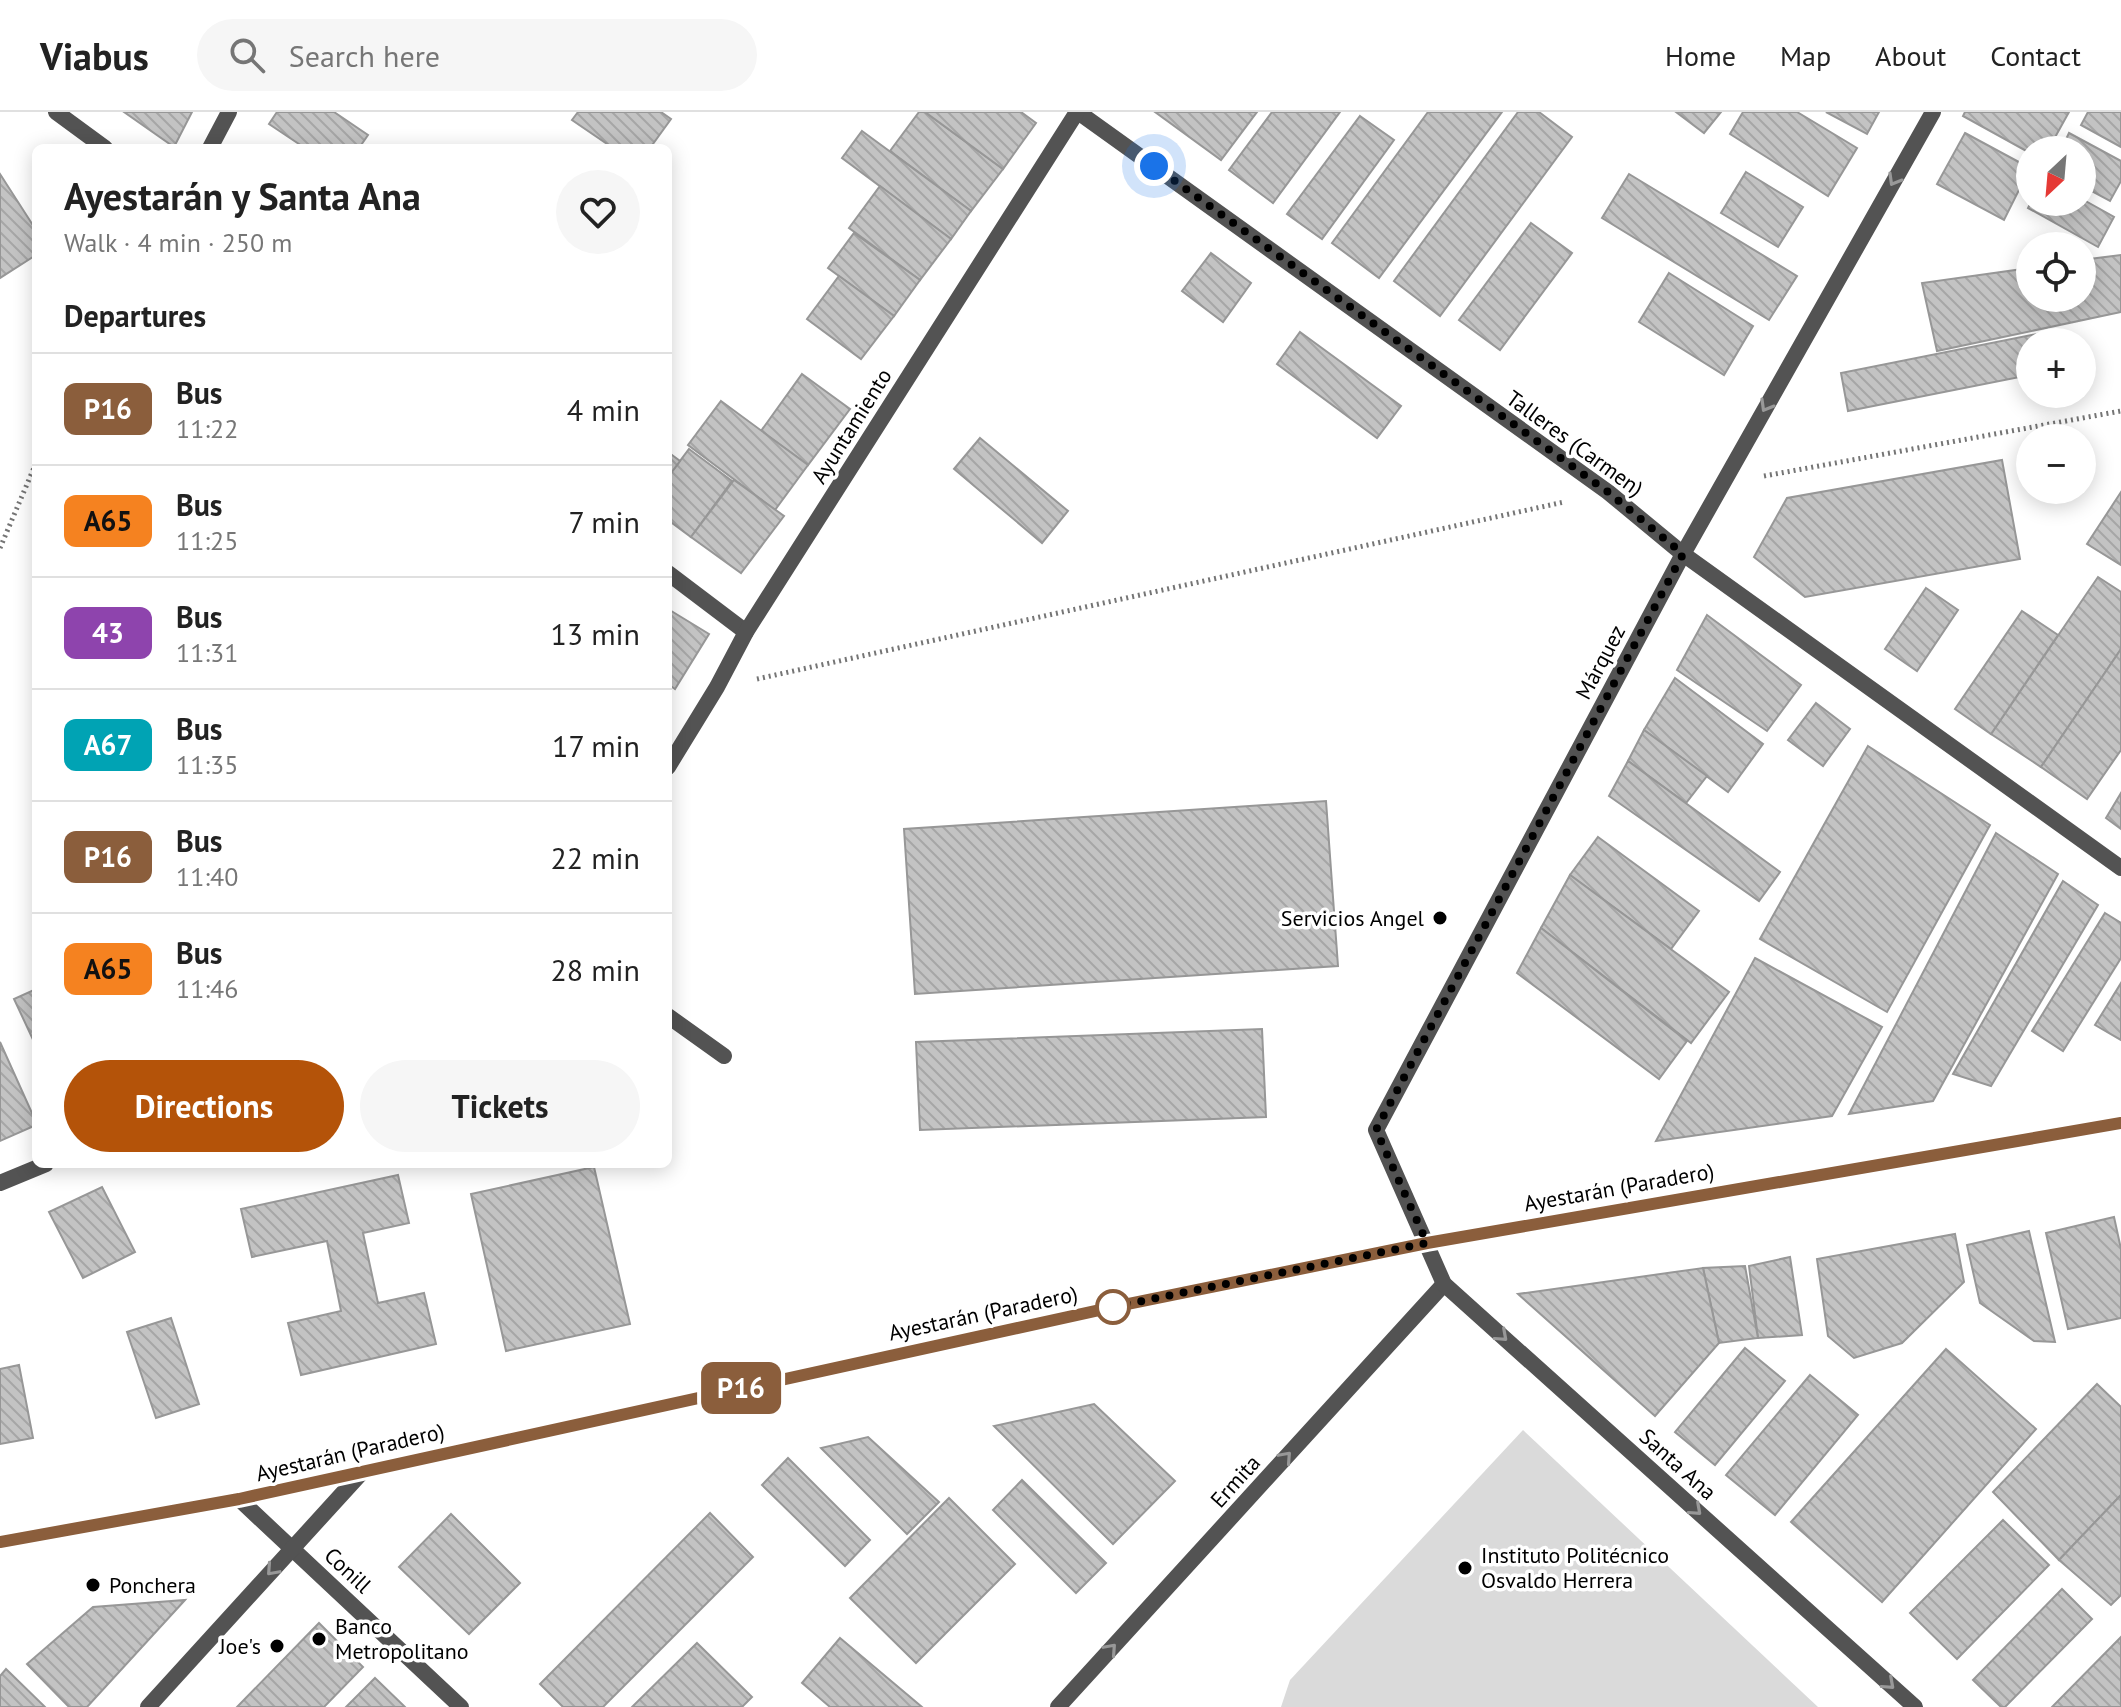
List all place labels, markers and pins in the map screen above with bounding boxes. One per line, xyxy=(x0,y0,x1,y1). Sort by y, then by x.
place label: Servicios Angel xyxy=(1281,904,1425,932)
marker: Servicios Angel xyxy=(1431,909,1449,927)
unlabelled marker xyxy=(1096,1290,1130,1324)
place label: Instituto Politécnico Osvaldo Herrera xyxy=(1481,1541,1669,1594)
marker: Instituto Politécnico Osvaldo Herrera xyxy=(1456,1559,1474,1577)
place label: Ponchera xyxy=(109,1571,196,1599)
marker: Ponchera xyxy=(84,1576,102,1594)
place label: Banco Metropolitano xyxy=(335,1612,469,1665)
marker: Banco Metropolitano xyxy=(310,1630,328,1648)
place label: Joe's xyxy=(218,1632,261,1660)
marker: Joe's xyxy=(268,1637,286,1655)

